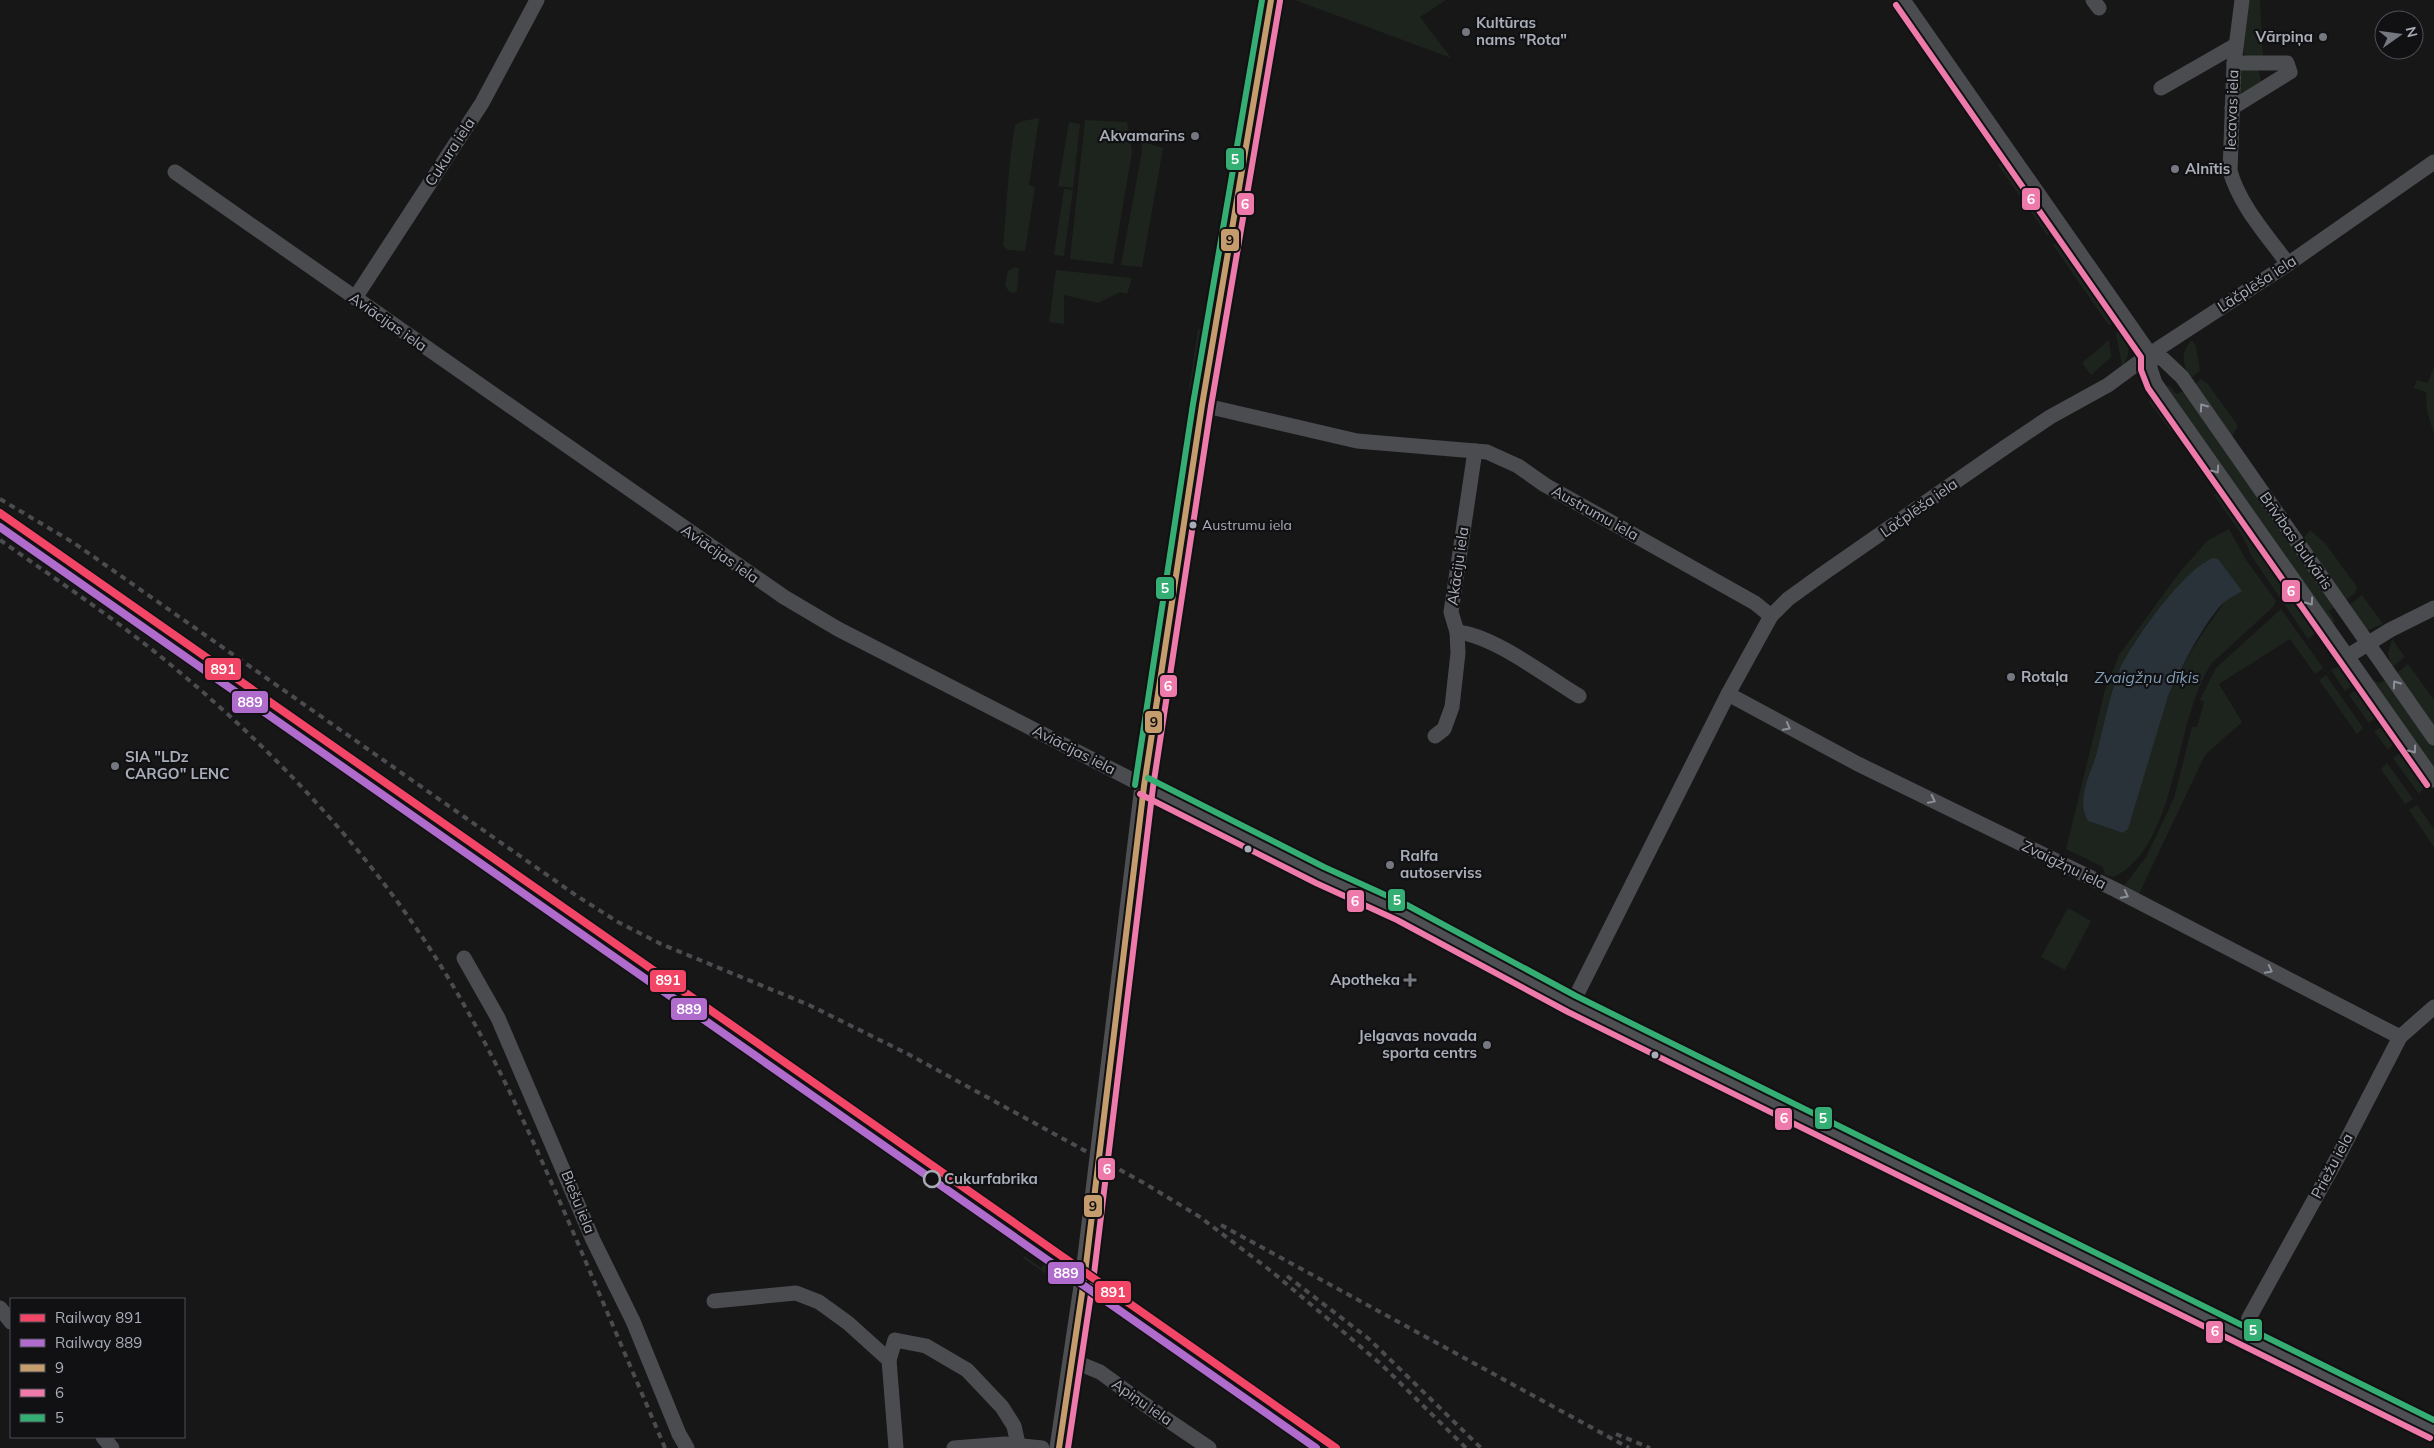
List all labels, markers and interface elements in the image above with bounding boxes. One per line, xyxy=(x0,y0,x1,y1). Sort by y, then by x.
north arrow xyxy=(2374,10,2424,60)
place label: Kultūras nams "Rota" xyxy=(1476,13,1567,49)
text: N xyxy=(2402,25,2422,39)
marker: Kultūras nams "Rota" xyxy=(1460,26,1472,38)
place label: Vārpiņa xyxy=(2254,27,2313,47)
marker: Vārpiņa xyxy=(2317,31,2329,43)
street label: Iecavas iela xyxy=(2221,69,2242,151)
street label: Cukura iela xyxy=(420,114,479,189)
place label: Akvamarīns xyxy=(1099,126,1185,145)
marker: Akvamarīns xyxy=(1189,130,1201,142)
line badge: 5 xyxy=(1225,147,1245,171)
text: 5 xyxy=(1231,150,1239,168)
place label: Alnītis xyxy=(2185,159,2230,178)
marker: Alnītis xyxy=(2169,163,2181,175)
line badge: 6 xyxy=(2021,187,2041,211)
text: 6 xyxy=(2027,190,2035,208)
line badge: 6 xyxy=(1236,192,1255,216)
text: 6 xyxy=(1241,195,1249,213)
line badge: 9 xyxy=(1220,228,1240,252)
text: 9 xyxy=(1226,231,1234,249)
street label: Lāčplēša iela xyxy=(2214,251,2300,316)
street label: Aviācijas iela xyxy=(346,288,431,355)
one-way arrow xyxy=(2200,403,2209,413)
one-way arrow xyxy=(2210,464,2219,474)
street label: Lāčplēša iela xyxy=(1876,474,1961,541)
street label: Austrumu iela xyxy=(1548,481,1642,544)
street label: Brīvības bulvāris xyxy=(2256,488,2337,593)
place label: Austrumu iela xyxy=(1202,516,1292,534)
street label: Aviācijas iela xyxy=(678,520,763,587)
marker: Austrumu iela xyxy=(1188,520,1198,530)
street label: Akāciju iela xyxy=(1443,525,1472,606)
line badge: 5 xyxy=(1155,576,1175,600)
text: 5 xyxy=(1161,579,1169,597)
line badge: 6 xyxy=(2281,579,2301,603)
text: 6 xyxy=(2287,582,2295,600)
one-way arrow xyxy=(2304,596,2313,606)
line badge: 891 xyxy=(204,657,242,681)
text: 891 xyxy=(210,660,236,678)
place label: Rotaļa xyxy=(2021,667,2068,687)
water label: Zvaigžņu dīķis xyxy=(2095,667,2200,687)
marker: Rotaļa xyxy=(2005,671,2017,683)
line badge: 6 xyxy=(1159,674,1178,698)
text: 6 xyxy=(1164,677,1172,695)
one-way arrow xyxy=(2393,680,2402,689)
line badge: 889 xyxy=(231,690,269,714)
text: 889 xyxy=(237,693,263,711)
line badge: 9 xyxy=(1144,710,1163,734)
text: 9 xyxy=(1150,713,1158,731)
street label: Aviācijas iela xyxy=(1030,721,1119,779)
one-way arrow xyxy=(1782,721,1791,731)
one-way arrow xyxy=(2407,744,2416,754)
place label: SIA "LDz CARGO" LENC xyxy=(125,747,229,783)
marker: SIA "LDz CARGO" LENC xyxy=(109,760,121,772)
one-way arrow xyxy=(1927,794,1936,804)
street label: Zvaigžņu iela xyxy=(2019,836,2109,893)
unlabelled marker xyxy=(1243,844,1253,854)
place label: Ralfa autoserviss xyxy=(1400,846,1482,882)
marker: Ralfa autoserviss xyxy=(1384,859,1396,871)
line badge: 5 xyxy=(1387,888,1406,912)
line badge: 6 xyxy=(1346,889,1365,913)
one-way arrow xyxy=(2120,889,2129,899)
text: 5 xyxy=(1393,891,1401,909)
text: 6 xyxy=(1351,892,1359,910)
one-way arrow xyxy=(2264,964,2273,974)
line badge: 891 xyxy=(649,969,687,993)
place label: Apotheka xyxy=(1330,970,1400,989)
text: 891 xyxy=(655,971,681,989)
marker: Apotheka xyxy=(1404,974,1416,986)
line badge: 889 xyxy=(670,997,708,1021)
text: 889 xyxy=(676,1000,702,1018)
place label: Jelgavas novada sporta centrs xyxy=(1358,1026,1477,1062)
marker: Jelgavas novada sporta centrs xyxy=(1481,1039,1493,1051)
unlabelled marker xyxy=(1650,1050,1660,1060)
line badge: 5 xyxy=(1814,1106,1833,1130)
line badge: 6 xyxy=(1774,1107,1793,1131)
text: 6 xyxy=(1780,1109,1788,1127)
text: 5 xyxy=(1819,1109,1827,1127)
street label: Priežu iela xyxy=(2306,1130,2357,1202)
line badge: 6 xyxy=(1097,1157,1116,1181)
text: 6 xyxy=(1103,1160,1111,1178)
street label: Biešu iela xyxy=(557,1168,600,1236)
place label: Cukurfabrika xyxy=(944,1169,1038,1188)
marker: Cukurfabrika xyxy=(923,1170,941,1188)
line badge: 9 xyxy=(1083,1194,1103,1218)
text: 9 xyxy=(1089,1197,1097,1215)
line badge: 889 xyxy=(1047,1261,1085,1285)
text: 889 xyxy=(1053,1264,1079,1282)
line badge: 891 xyxy=(1094,1280,1132,1304)
text: 891 xyxy=(1100,1283,1126,1301)
legend xyxy=(10,1298,185,1438)
text: Railway 891 xyxy=(55,1308,142,1327)
line badge: 5 xyxy=(2243,1318,2263,1342)
line badge: 6 xyxy=(2205,1320,2224,1344)
text: 5 xyxy=(2249,1321,2257,1339)
text: 6 xyxy=(2211,1322,2219,1340)
text: Railway 889 xyxy=(55,1333,142,1352)
text: 9 xyxy=(55,1358,64,1377)
street label: Apiņu iela xyxy=(1108,1374,1176,1429)
text: 6 xyxy=(55,1383,64,1402)
text: 5 xyxy=(55,1408,64,1427)

